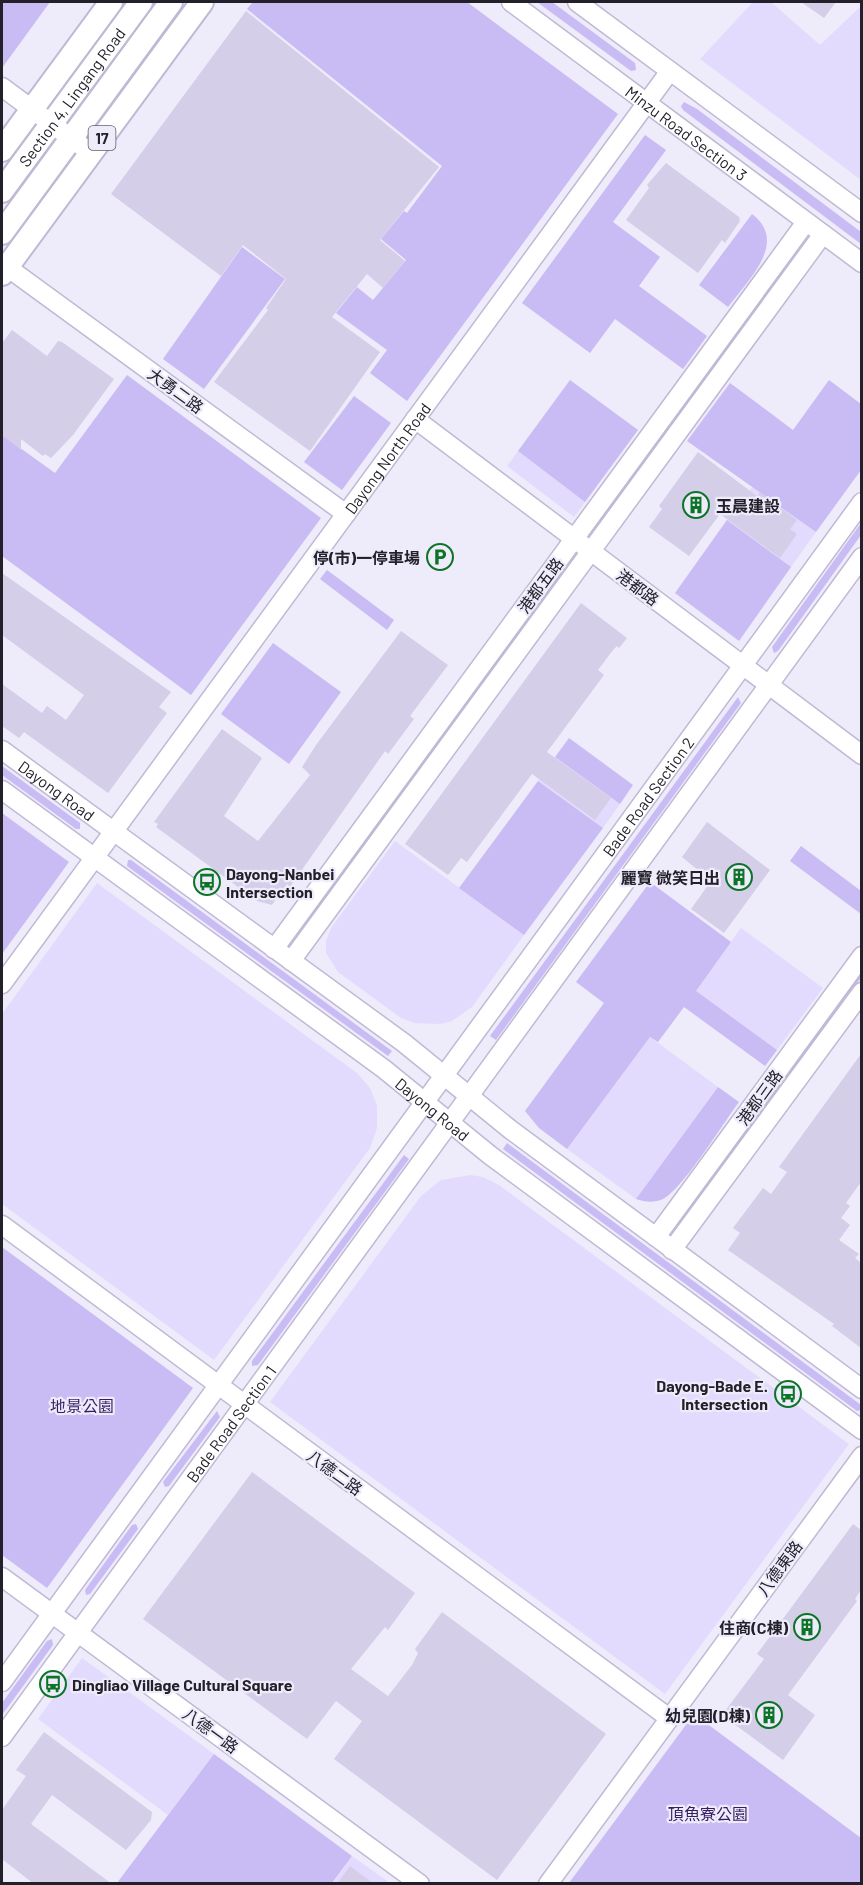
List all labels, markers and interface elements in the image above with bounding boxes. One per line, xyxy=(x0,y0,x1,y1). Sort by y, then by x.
street label: Section 4, Lingang Road xyxy=(14,24,129,170)
street label: Minzu Road Section 3 xyxy=(622,81,751,184)
road number: 17 xyxy=(88,126,116,150)
street label: 大勇二路 xyxy=(145,364,207,416)
street label: Dayong North Road xyxy=(340,399,434,517)
building icon: 玉晨建設 xyxy=(681,490,711,520)
place label: 玉晨建設 xyxy=(716,496,780,515)
parking icon: 停(市)一停車場 xyxy=(425,542,455,572)
place label: 停(市)一停車場 xyxy=(313,548,420,567)
street label: 港都五路 xyxy=(514,554,566,616)
street label: 港都路 xyxy=(613,565,663,609)
street label: Bade Road Section 2 xyxy=(598,733,697,859)
street label: Dayong Road xyxy=(15,756,99,824)
building icon: 麗寶 微笑日出 xyxy=(724,862,754,892)
place label: Dayong-Nanbei Intersection xyxy=(226,864,334,901)
bus stop icon: Dayong-Nanbei Intersection xyxy=(192,867,222,897)
place label: 麗寶 微笑日出 xyxy=(621,868,720,887)
street label: 港都三路 xyxy=(733,1066,785,1128)
street label: Dayong Road xyxy=(392,1073,474,1144)
street label: Bade Road Section 1 xyxy=(182,1361,279,1485)
place label: Dayong-Bade E. Intersection xyxy=(656,1376,768,1413)
bus stop icon: Dayong-Bade E. Intersection xyxy=(773,1379,803,1409)
park label: 地景公園 xyxy=(50,1396,114,1415)
street label: 八德二路 xyxy=(304,1446,366,1498)
street label: 八德東路 xyxy=(753,1537,805,1599)
building icon: 住商(C棟) xyxy=(792,1612,822,1642)
place label: 住商(C棟) xyxy=(719,1618,788,1637)
bus stop icon: Dingliao Village Cultural Square xyxy=(38,1669,68,1699)
place label: Dingliao Village Cultural Square xyxy=(72,1675,293,1694)
building icon: 幼兒園(D棟) xyxy=(754,1700,784,1730)
street label: 八德一路 xyxy=(180,1704,242,1756)
place label: 幼兒園(D棟) xyxy=(665,1706,750,1725)
park label: 頂魚寮公園 xyxy=(668,1804,748,1823)

